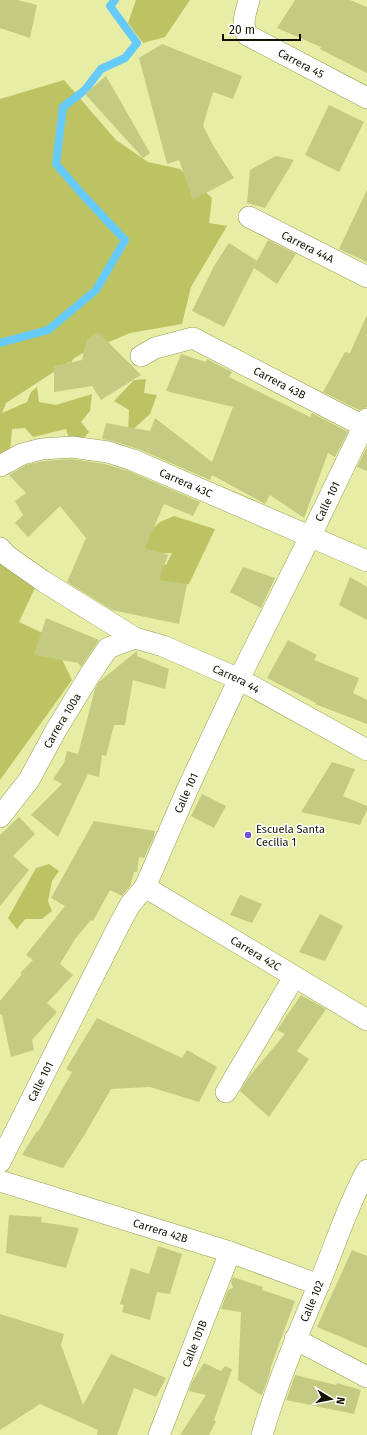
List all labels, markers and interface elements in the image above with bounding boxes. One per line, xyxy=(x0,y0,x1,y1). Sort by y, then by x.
scale bar xyxy=(223,16,300,42)
text: 20 m xyxy=(229,23,255,37)
street label: Carrera 45 xyxy=(276,46,327,81)
street label: Carrera 44A xyxy=(279,229,337,266)
street label: Carrera 43B xyxy=(251,364,308,402)
street label: Carrera 43C xyxy=(157,466,214,500)
street label: Calle 101 xyxy=(313,480,343,524)
street label: Carrera 44 xyxy=(211,662,262,696)
street label: Carrera 100a xyxy=(41,691,84,751)
street label: Calle 101 xyxy=(172,771,201,815)
place label: Escuela Santa Cecilia 1 xyxy=(256,823,325,849)
marker: Escuela Santa Cecilia 1 xyxy=(243,830,253,840)
street label: Carrera 42C xyxy=(228,934,283,974)
street label: Calle 101 xyxy=(25,1060,56,1104)
street label: Carrera 42B xyxy=(131,1216,190,1246)
street label: Calle 102 xyxy=(298,1279,327,1324)
street label: Calle 101B xyxy=(180,1318,210,1369)
north arrow xyxy=(311,1379,351,1419)
text: N xyxy=(333,1396,347,1405)

